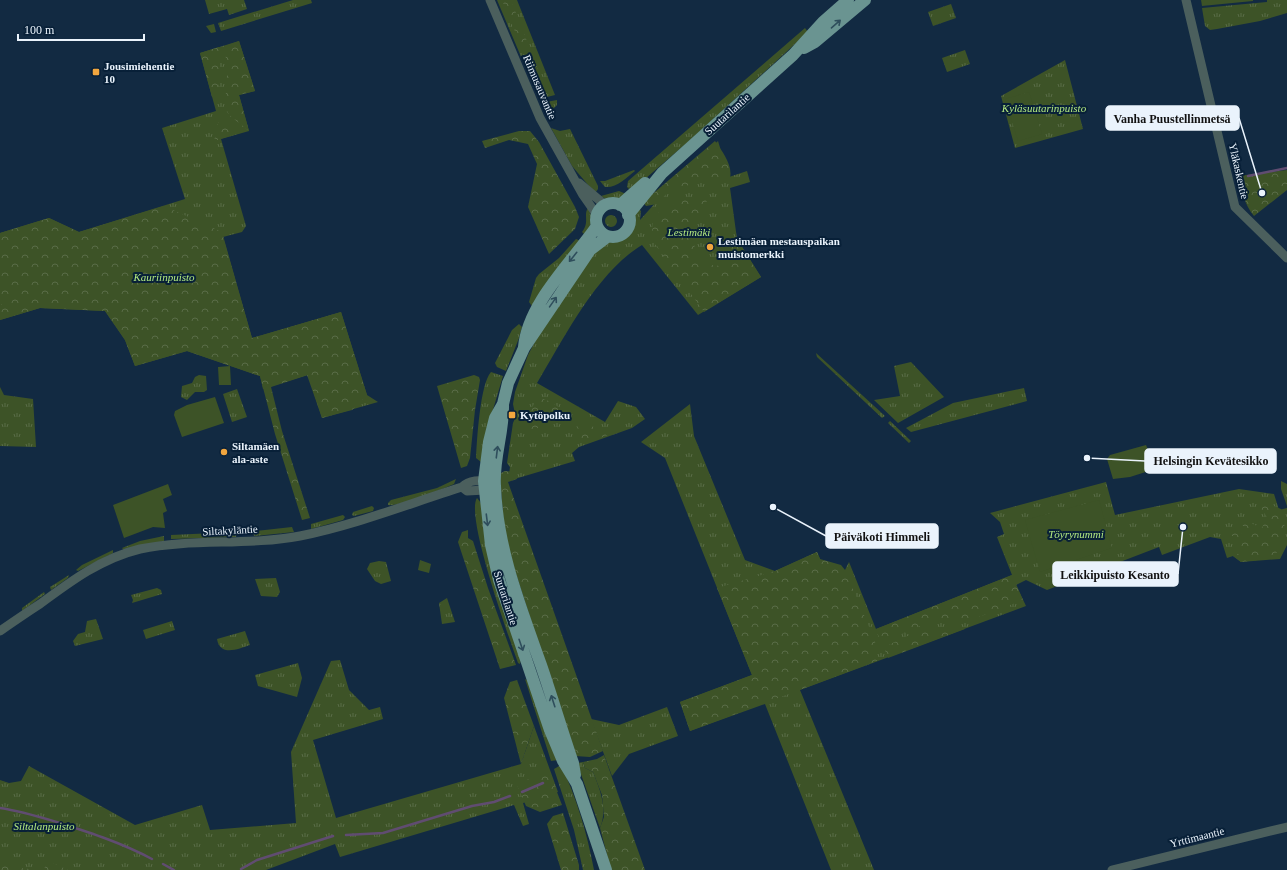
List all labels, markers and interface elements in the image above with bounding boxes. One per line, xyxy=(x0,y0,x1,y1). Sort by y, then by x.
scale bar xyxy=(18,16,144,42)
one-way arrow xyxy=(830,19,841,28)
text: 100 m xyxy=(24,23,55,37)
street label: Riimusauvantie xyxy=(521,53,559,121)
place label: Jousimiehentie 10 xyxy=(104,60,174,85)
marker: Jousimiehentie 10 xyxy=(91,67,101,77)
street label: Suutarilantie xyxy=(702,91,752,137)
park label: Kyläsuutarinpuisto xyxy=(1001,102,1087,114)
callout: Vanha Puustellinmetsä xyxy=(1106,106,1239,130)
text: Vanha Puustellinmetsä xyxy=(1113,112,1231,126)
street label: Yläkaskentie xyxy=(1227,142,1251,200)
park label: Lestimäki xyxy=(667,226,710,238)
place label: Lestimäen mestauspaikan muistomerkki xyxy=(718,235,840,260)
marker: Lestimäen mestauspaikan muistomerkki xyxy=(705,242,715,252)
one-way arrow xyxy=(569,252,578,263)
park label: Kauriinpuisto xyxy=(132,271,195,283)
one-way arrow xyxy=(549,297,557,308)
place label: Kytöpolku xyxy=(520,409,570,421)
marker: Kytöpolku xyxy=(507,410,517,420)
place label: Siltamäen ala-aste xyxy=(232,440,279,465)
one-way arrow xyxy=(493,446,501,459)
marker: Siltamäen ala-aste xyxy=(219,447,229,457)
callout: Helsingin Kevätesikko xyxy=(1145,449,1276,473)
text: Helsingin Kevätesikko xyxy=(1153,454,1269,468)
one-way arrow xyxy=(483,513,491,526)
street label: Siltakyläntie xyxy=(202,523,258,537)
callout: Päiväkoti Himmeli xyxy=(826,524,938,548)
park label: Töyrynummi xyxy=(1048,528,1104,540)
text: Päiväkoti Himmeli xyxy=(834,530,931,544)
callout: Leikkipuisto Kesanto xyxy=(1053,562,1178,586)
text: Leikkipuisto Kesanto xyxy=(1060,568,1170,582)
street label: Suutarilantie xyxy=(492,569,520,627)
one-way arrow xyxy=(518,638,525,651)
one-way arrow xyxy=(549,695,556,708)
park label: Siltalanpuisto xyxy=(13,820,75,832)
street label: Yrttimaantie xyxy=(1169,824,1226,850)

